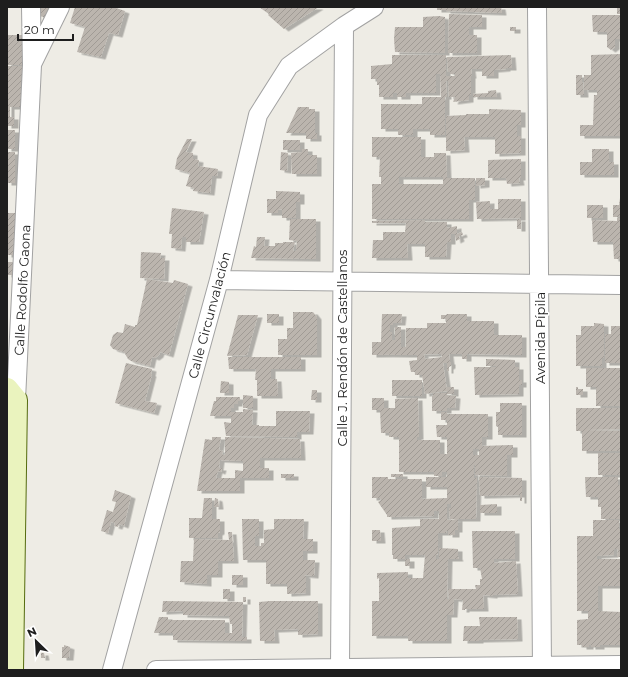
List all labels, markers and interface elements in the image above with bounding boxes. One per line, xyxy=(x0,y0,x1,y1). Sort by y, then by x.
scale bar xyxy=(18,16,73,42)
text: 20 m xyxy=(24,22,55,37)
street label: Calle Rodolfo Gaona xyxy=(11,224,33,356)
street label: Calle Circunvalación xyxy=(184,250,234,380)
street label: Calle J. Rendón de Castellanos xyxy=(334,250,350,446)
street label: Avenida Pípila xyxy=(532,292,548,384)
north arrow xyxy=(16,621,56,661)
text: N xyxy=(25,624,39,640)

